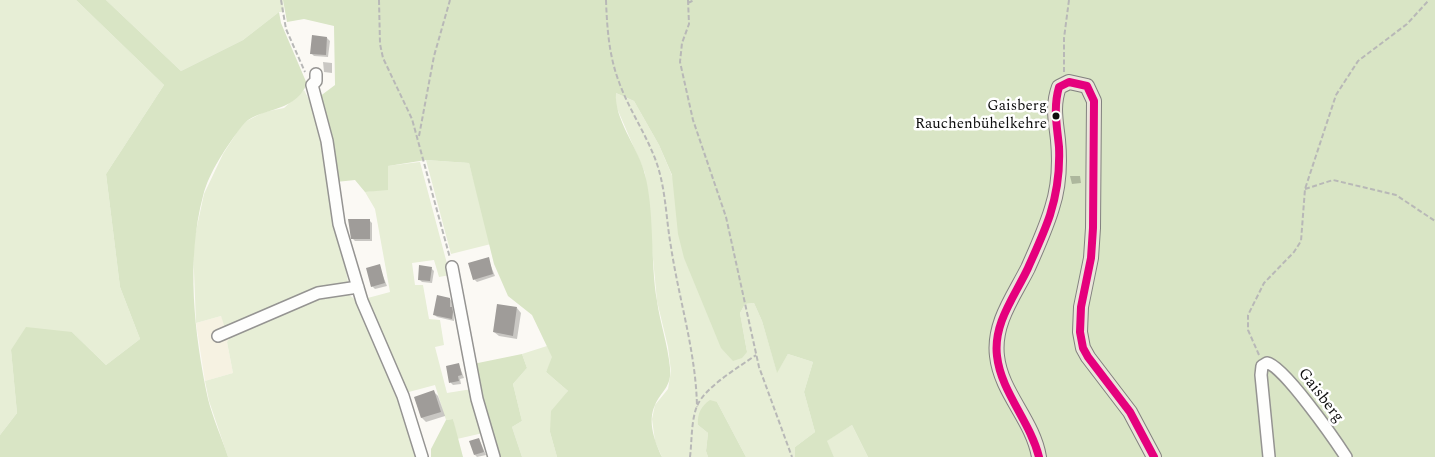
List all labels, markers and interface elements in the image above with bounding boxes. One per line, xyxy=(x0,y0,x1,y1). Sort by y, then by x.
place label: Gaisberg Rauchenbühelkehre xyxy=(915,98,1047,133)
marker: Gaisberg Rauchenbühelkehre xyxy=(1051,111,1061,121)
street label: Gaisberg xyxy=(1293,365,1347,427)

